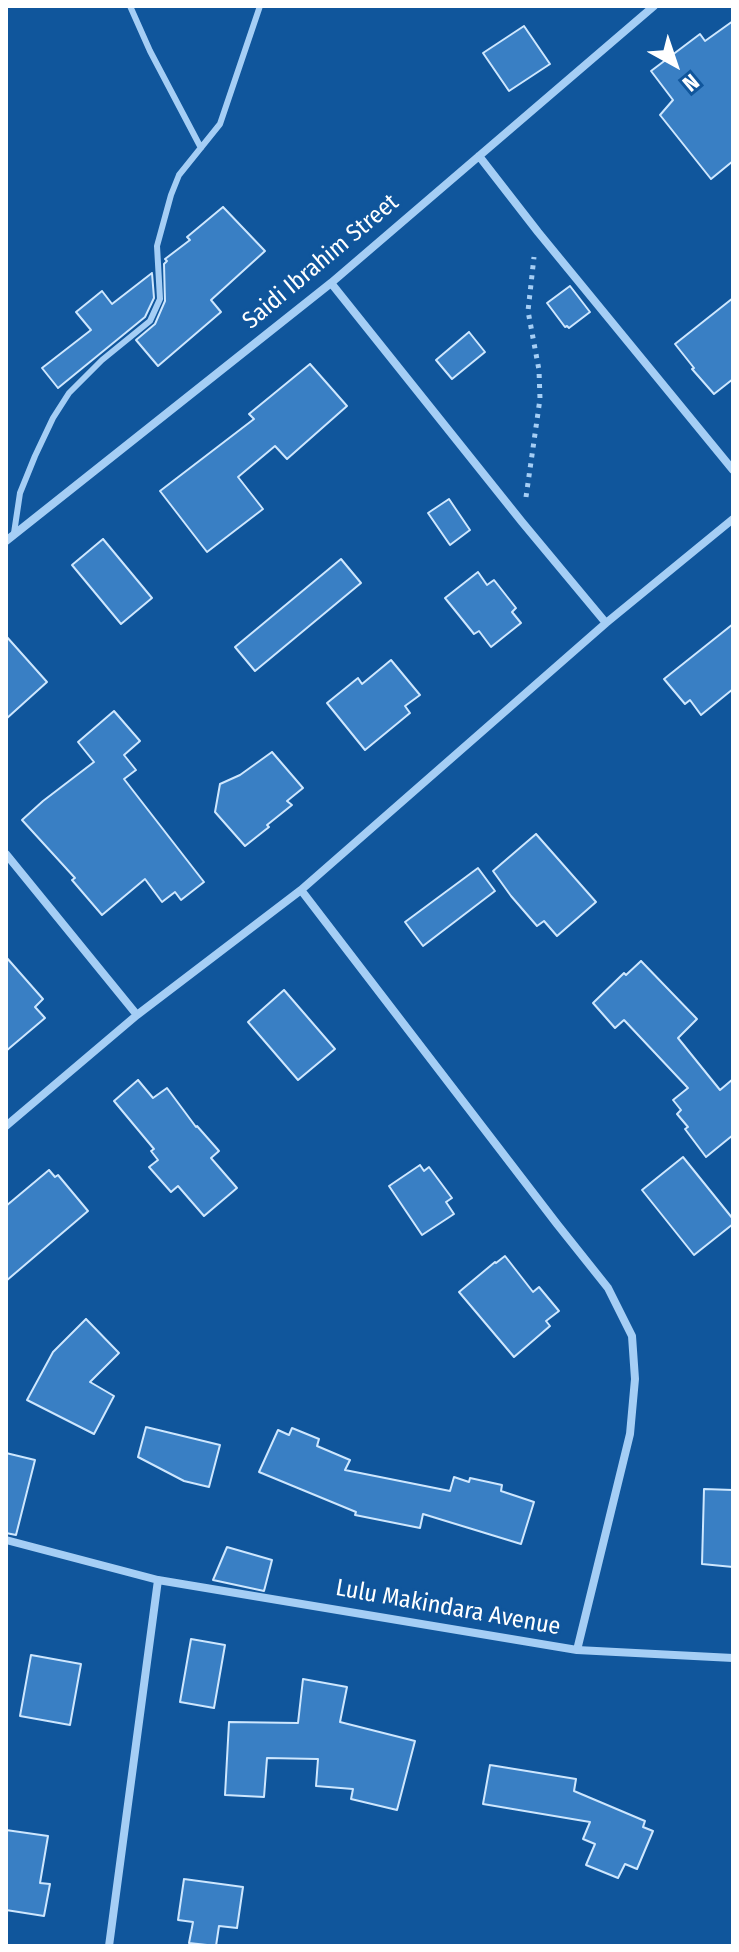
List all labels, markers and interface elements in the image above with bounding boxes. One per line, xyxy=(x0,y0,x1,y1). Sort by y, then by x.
north arrow xyxy=(635,24,715,104)
text: N xyxy=(677,68,704,97)
street label: Saidi Ibrahim Street xyxy=(237,188,405,336)
street label: Lulu Makindara Avenue xyxy=(333,1574,563,1642)

